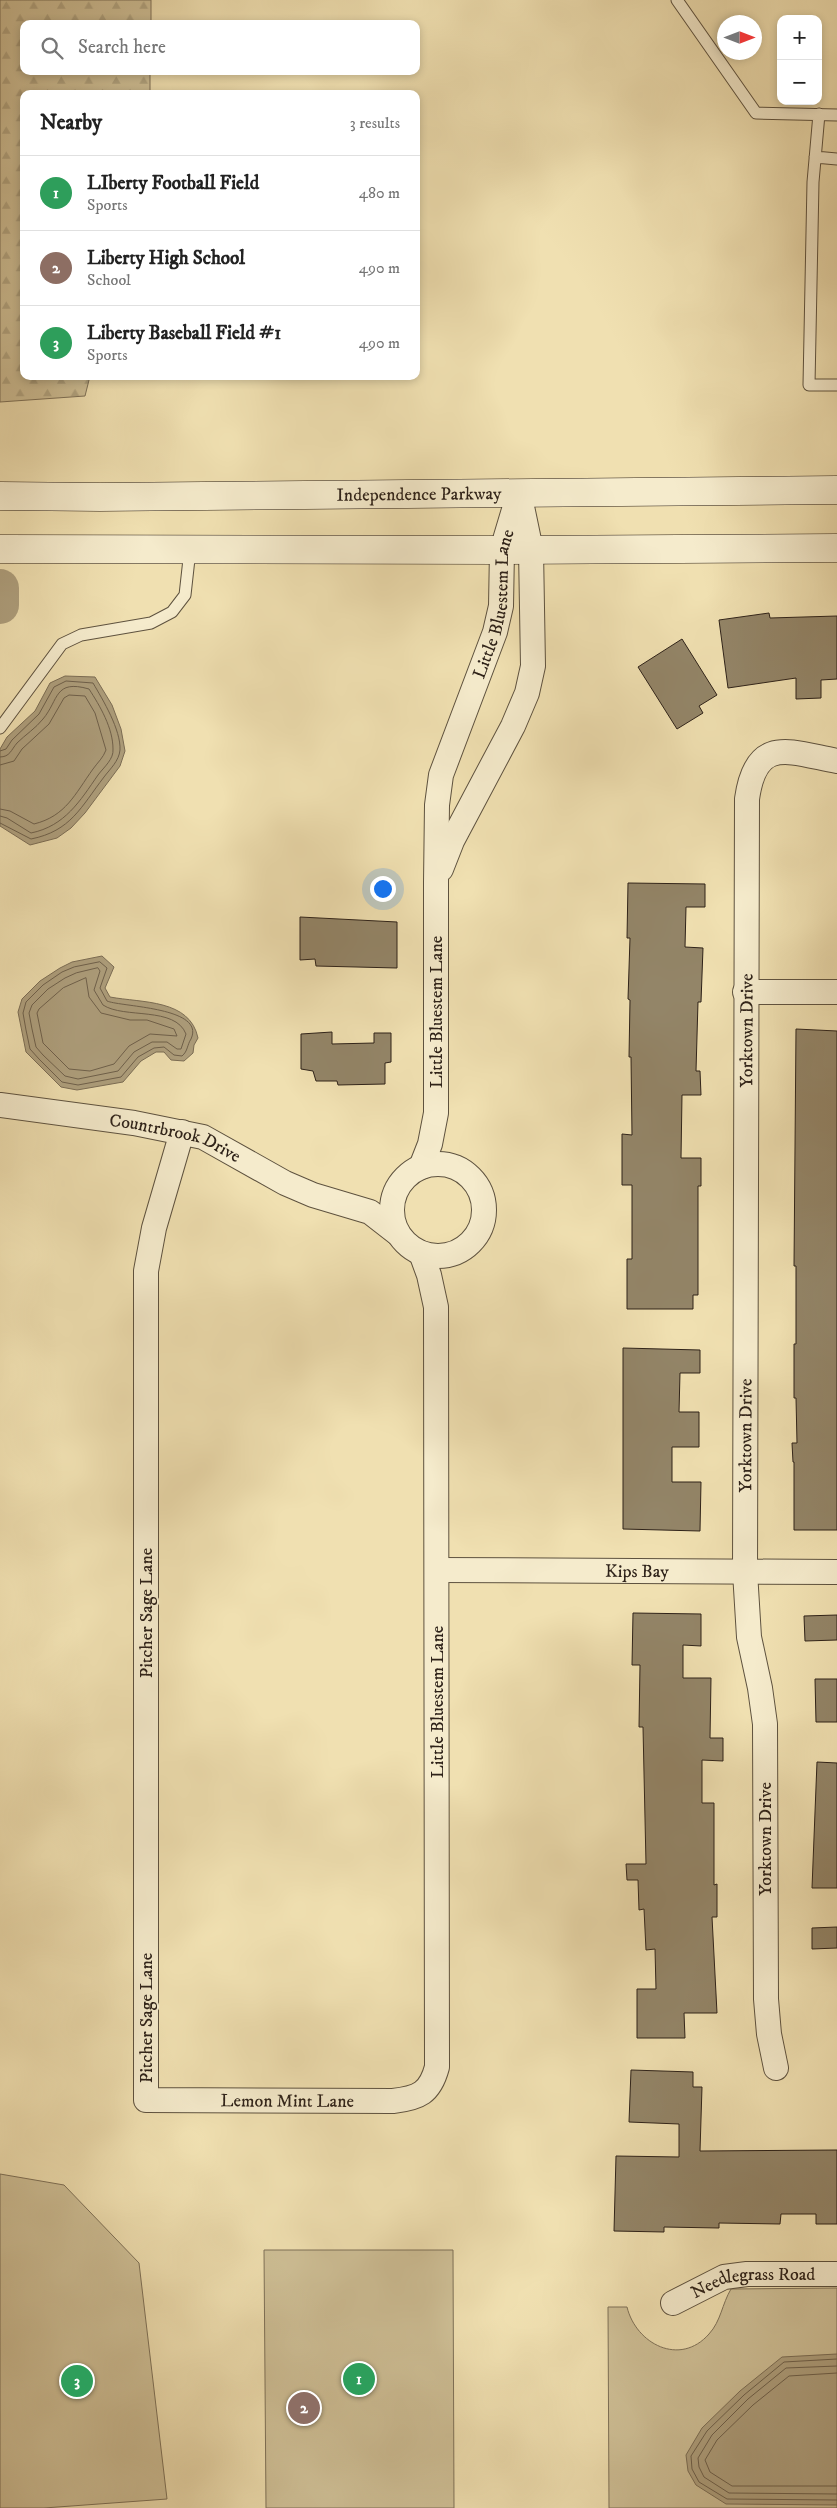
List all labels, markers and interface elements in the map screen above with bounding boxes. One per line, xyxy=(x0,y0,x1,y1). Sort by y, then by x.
north arrow xyxy=(717,15,762,60)
map controls xyxy=(777,15,822,105)
button: + xyxy=(777,15,822,60)
search box xyxy=(20,20,420,75)
icon: search xyxy=(38,34,66,62)
text: Search here xyxy=(78,36,166,59)
button: − xyxy=(777,60,822,105)
text: Nearby xyxy=(40,110,102,136)
text: 3 results xyxy=(350,113,400,133)
text: LIberty Football Field xyxy=(87,172,259,195)
text: 1 xyxy=(53,183,59,203)
text: 480 m xyxy=(359,183,400,203)
text: Sports xyxy=(87,195,128,215)
text: Liberty High School xyxy=(87,247,245,270)
text: 2 xyxy=(52,258,60,278)
text: 490 m xyxy=(359,258,400,278)
text: School xyxy=(87,270,131,290)
text: Liberty Baseball Field #1 xyxy=(87,322,281,345)
text: 3 xyxy=(53,333,59,353)
text: 490 m xyxy=(359,333,400,353)
text: Sports xyxy=(87,345,128,365)
street label: Independence Parkway xyxy=(336,483,502,507)
street label: Little Bluestem Lane xyxy=(468,527,520,682)
your location xyxy=(370,876,396,902)
street label: Little Bluestem Lane xyxy=(426,936,448,1088)
street label: Yorktown Drive xyxy=(736,974,759,1087)
street label: Countrbrook Drive xyxy=(108,1110,244,1168)
street label: Yorktown Drive xyxy=(735,1379,758,1492)
street label: Pitcher Sage Lane xyxy=(136,1548,158,1678)
street label: Kips Bay xyxy=(605,1561,669,1583)
street label: Little Bluestem Lane xyxy=(427,1626,449,1778)
street label: Yorktown Drive xyxy=(755,1782,777,1896)
street label: Pitcher Sage Lane xyxy=(136,1953,158,2083)
street label: Lemon Mint Lane xyxy=(221,2090,354,2113)
street label: Needlegrass Road xyxy=(687,2264,815,2304)
pin: 1 xyxy=(343,2360,375,2398)
pin: 3 xyxy=(61,2362,93,2400)
pin: 2 xyxy=(288,2389,320,2427)

